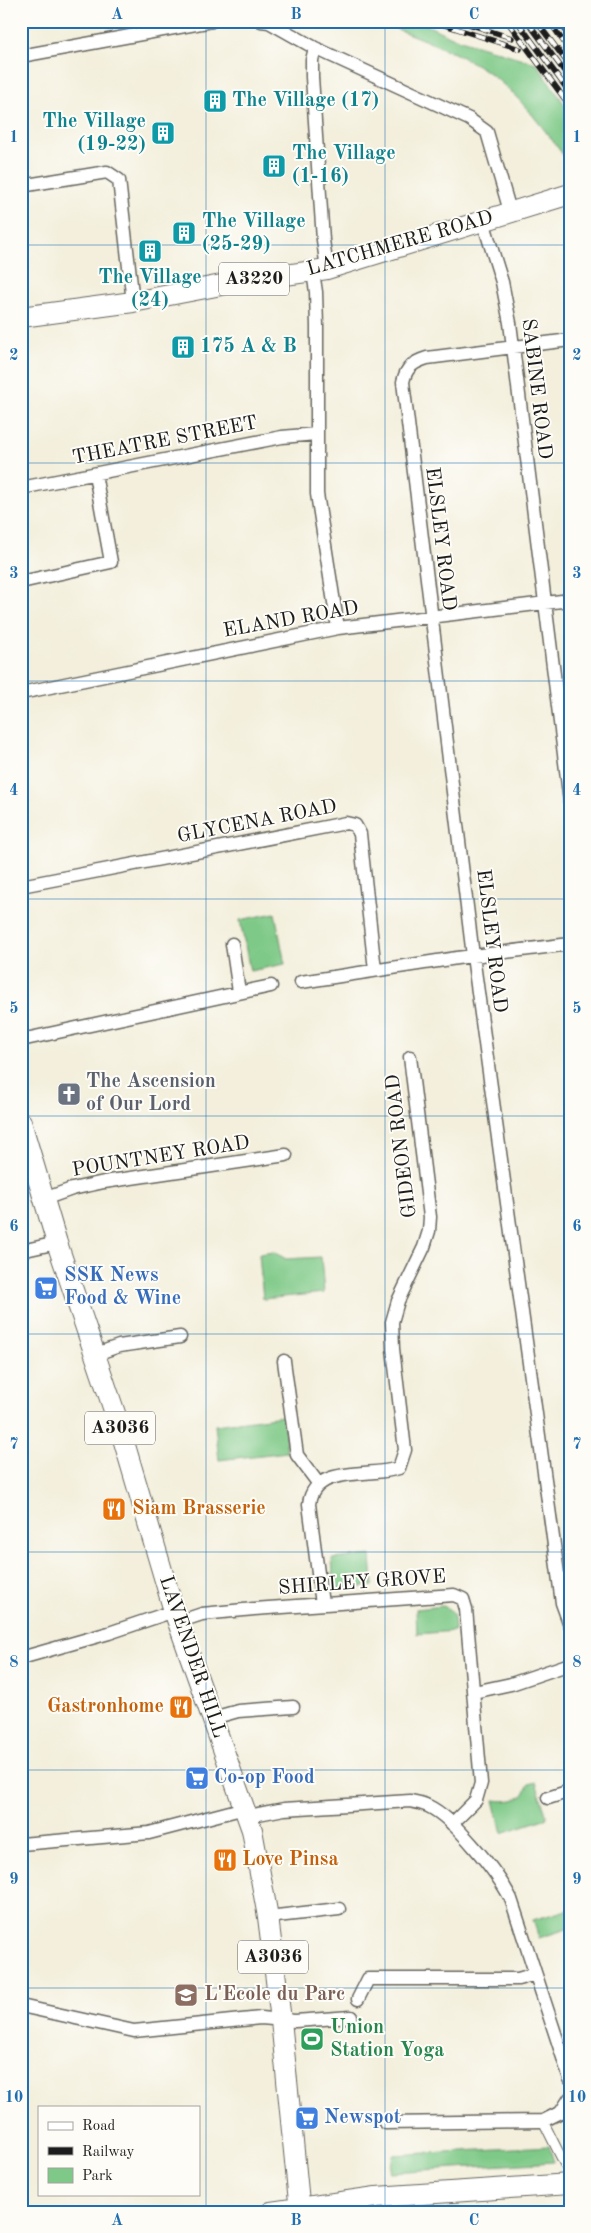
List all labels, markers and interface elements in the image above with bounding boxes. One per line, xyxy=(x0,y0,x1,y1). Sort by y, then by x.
text: A xyxy=(111,7,123,23)
text: B xyxy=(290,7,302,23)
text: C xyxy=(469,7,479,23)
building icon: The Village (17) xyxy=(202,88,228,114)
place label: The Village (17) xyxy=(232,90,379,111)
place label: The Village (19-22) xyxy=(42,112,146,155)
building icon: The Village (19-22) xyxy=(150,120,176,146)
text: 1 xyxy=(9,130,19,146)
text: 1 xyxy=(572,130,582,146)
place label: The Village (1-16) xyxy=(292,144,396,187)
building icon: The Village (1-16) xyxy=(261,153,287,179)
street label: LATCHMERE ROAD xyxy=(305,208,495,280)
place label: The Village (25-29) xyxy=(202,212,306,255)
building icon: The Village (25-29) xyxy=(171,220,197,246)
building icon: The Village (24) xyxy=(137,238,163,264)
road number: A3220 xyxy=(219,262,289,296)
place label: The Village (24) xyxy=(98,268,202,311)
street label: SABINE ROAD xyxy=(517,317,555,461)
building icon: 175 A & B xyxy=(170,334,196,360)
place label: 175 A & B xyxy=(200,336,297,357)
text: 2 xyxy=(9,348,19,364)
text: 2 xyxy=(572,348,582,364)
street label: THEATRE STREET xyxy=(71,413,259,469)
street label: ELSLEY ROAD xyxy=(421,466,459,612)
text: 3 xyxy=(9,566,19,582)
text: 3 xyxy=(572,566,582,582)
street label: ELAND ROAD xyxy=(222,598,360,642)
text: 4 xyxy=(9,783,19,799)
text: 4 xyxy=(572,783,582,799)
street label: GLYCENA ROAD xyxy=(176,797,338,847)
street label: ELSLEY ROAD xyxy=(472,868,510,1014)
text: 5 xyxy=(9,1001,19,1017)
text: 5 xyxy=(572,1001,582,1017)
place label: The Ascension of Our Lord xyxy=(86,1072,216,1115)
street label: GIDEON ROAD xyxy=(383,1073,421,1219)
church icon: The Ascension of Our Lord xyxy=(56,1081,82,1107)
street label: POUNTNEY ROAD xyxy=(71,1133,251,1181)
text: 6 xyxy=(9,1219,19,1235)
text: 6 xyxy=(572,1219,582,1235)
place label: SSK News Food & Wine xyxy=(64,1266,181,1309)
supermarket icon: SSK News Food & Wine xyxy=(33,1275,59,1301)
road number: A3036 xyxy=(85,1412,155,1445)
text: 7 xyxy=(9,1437,19,1453)
text: 7 xyxy=(572,1437,582,1453)
restaurant icon: Siam Brasserie xyxy=(101,1496,127,1522)
place label: Siam Brasserie xyxy=(132,1499,266,1519)
street label: SHIRLEY GROVE xyxy=(277,1567,447,1599)
street label: LAVENDER HILL xyxy=(155,1573,229,1741)
text: 8 xyxy=(9,1655,19,1671)
text: 8 xyxy=(572,1655,582,1671)
restaurant icon: Gastronhome xyxy=(168,1694,194,1720)
place label: Gastronhome xyxy=(47,1697,164,1717)
supermarket icon: Co-op Food xyxy=(184,1765,210,1791)
place label: Co-op Food xyxy=(214,1768,315,1788)
restaurant icon: Love Pinsa xyxy=(212,1847,238,1873)
place label: Love Pinsa xyxy=(242,1850,339,1870)
text: 9 xyxy=(9,1872,19,1888)
text: 9 xyxy=(572,1872,582,1888)
road number: A3036 xyxy=(238,1940,308,1974)
school or university icon: L'Ecole du Parc xyxy=(173,1982,199,2008)
place label: L'Ecole du Parc xyxy=(204,1985,345,2005)
place label: Union Station Yoga xyxy=(330,2018,444,2061)
sports icon: Union Station Yoga xyxy=(299,2026,325,2052)
text: 10 xyxy=(5,2090,23,2106)
text: 10 xyxy=(568,2090,586,2106)
supermarket icon: Newspot xyxy=(294,2105,320,2131)
legend xyxy=(38,2106,200,2196)
place label: Newspot xyxy=(324,2108,401,2128)
text: Road xyxy=(82,2119,116,2134)
text: Railway xyxy=(82,2145,135,2160)
text: Park xyxy=(82,2169,113,2184)
text: A xyxy=(111,2213,123,2229)
text: B xyxy=(290,2213,302,2229)
text: C xyxy=(469,2213,479,2229)

